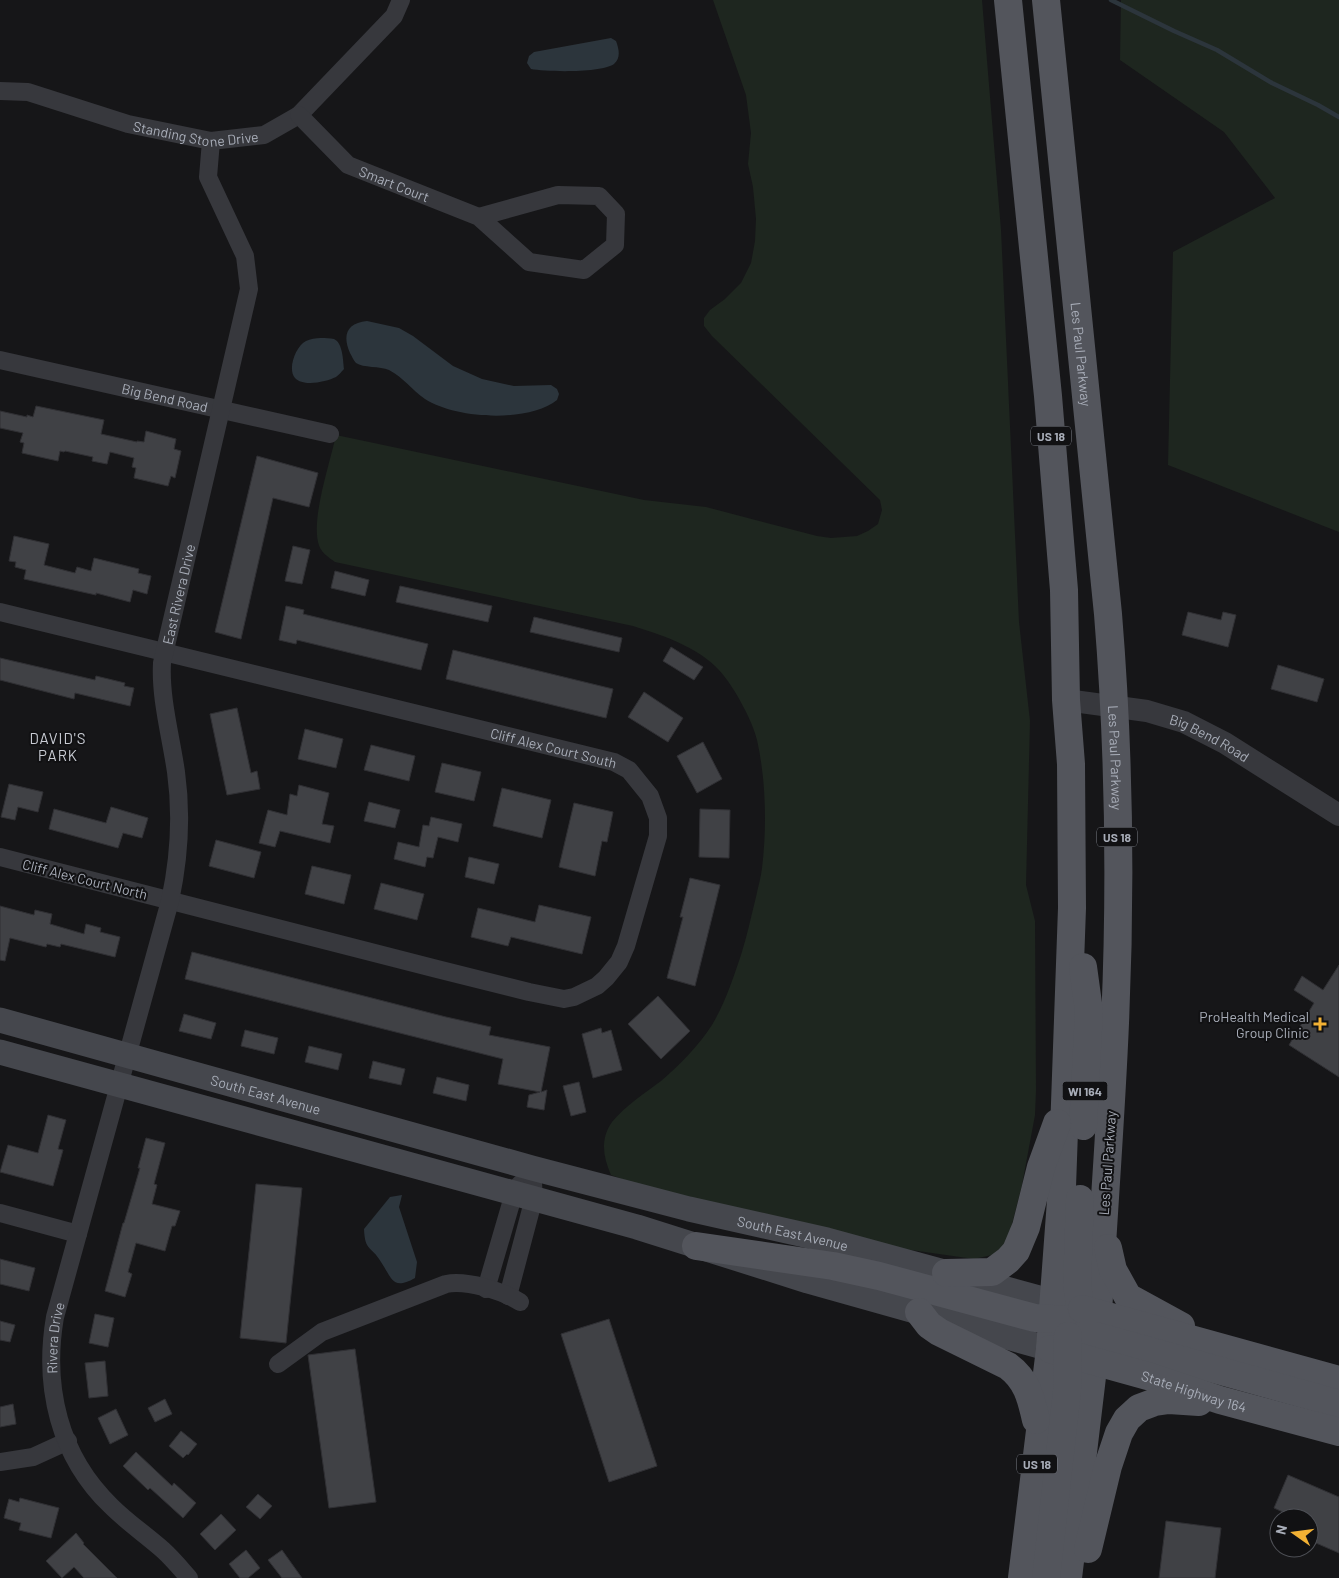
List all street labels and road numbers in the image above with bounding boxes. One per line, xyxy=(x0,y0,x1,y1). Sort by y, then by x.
street label: Standing Stone Drive xyxy=(132,117,259,150)
street label: Smart Court xyxy=(357,162,432,205)
street label: Les Paul Parkway xyxy=(1068,301,1096,408)
street label: Big Bend Road xyxy=(120,379,210,415)
road number: US 18 xyxy=(1031,426,1071,446)
street label: East Rivera Drive xyxy=(158,542,198,646)
street label: Les Paul Parkway xyxy=(1106,705,1126,811)
street label: Big Bend Road xyxy=(1168,710,1253,765)
street label: Cliff Alex Court South xyxy=(489,724,619,771)
road number: US 18 xyxy=(1097,828,1137,846)
street label: Cliff Alex Court North xyxy=(21,855,149,903)
street label: South East Avenue xyxy=(209,1071,323,1117)
road number: WI 164 xyxy=(1062,1082,1108,1100)
street label: Les Paul Parkway xyxy=(1095,1110,1119,1216)
street label: South East Avenue xyxy=(736,1212,850,1254)
street label: Rivera Drive xyxy=(43,1300,67,1374)
street label: State Highway 164 xyxy=(1140,1366,1248,1415)
road number: US 18 xyxy=(1017,1455,1057,1474)

